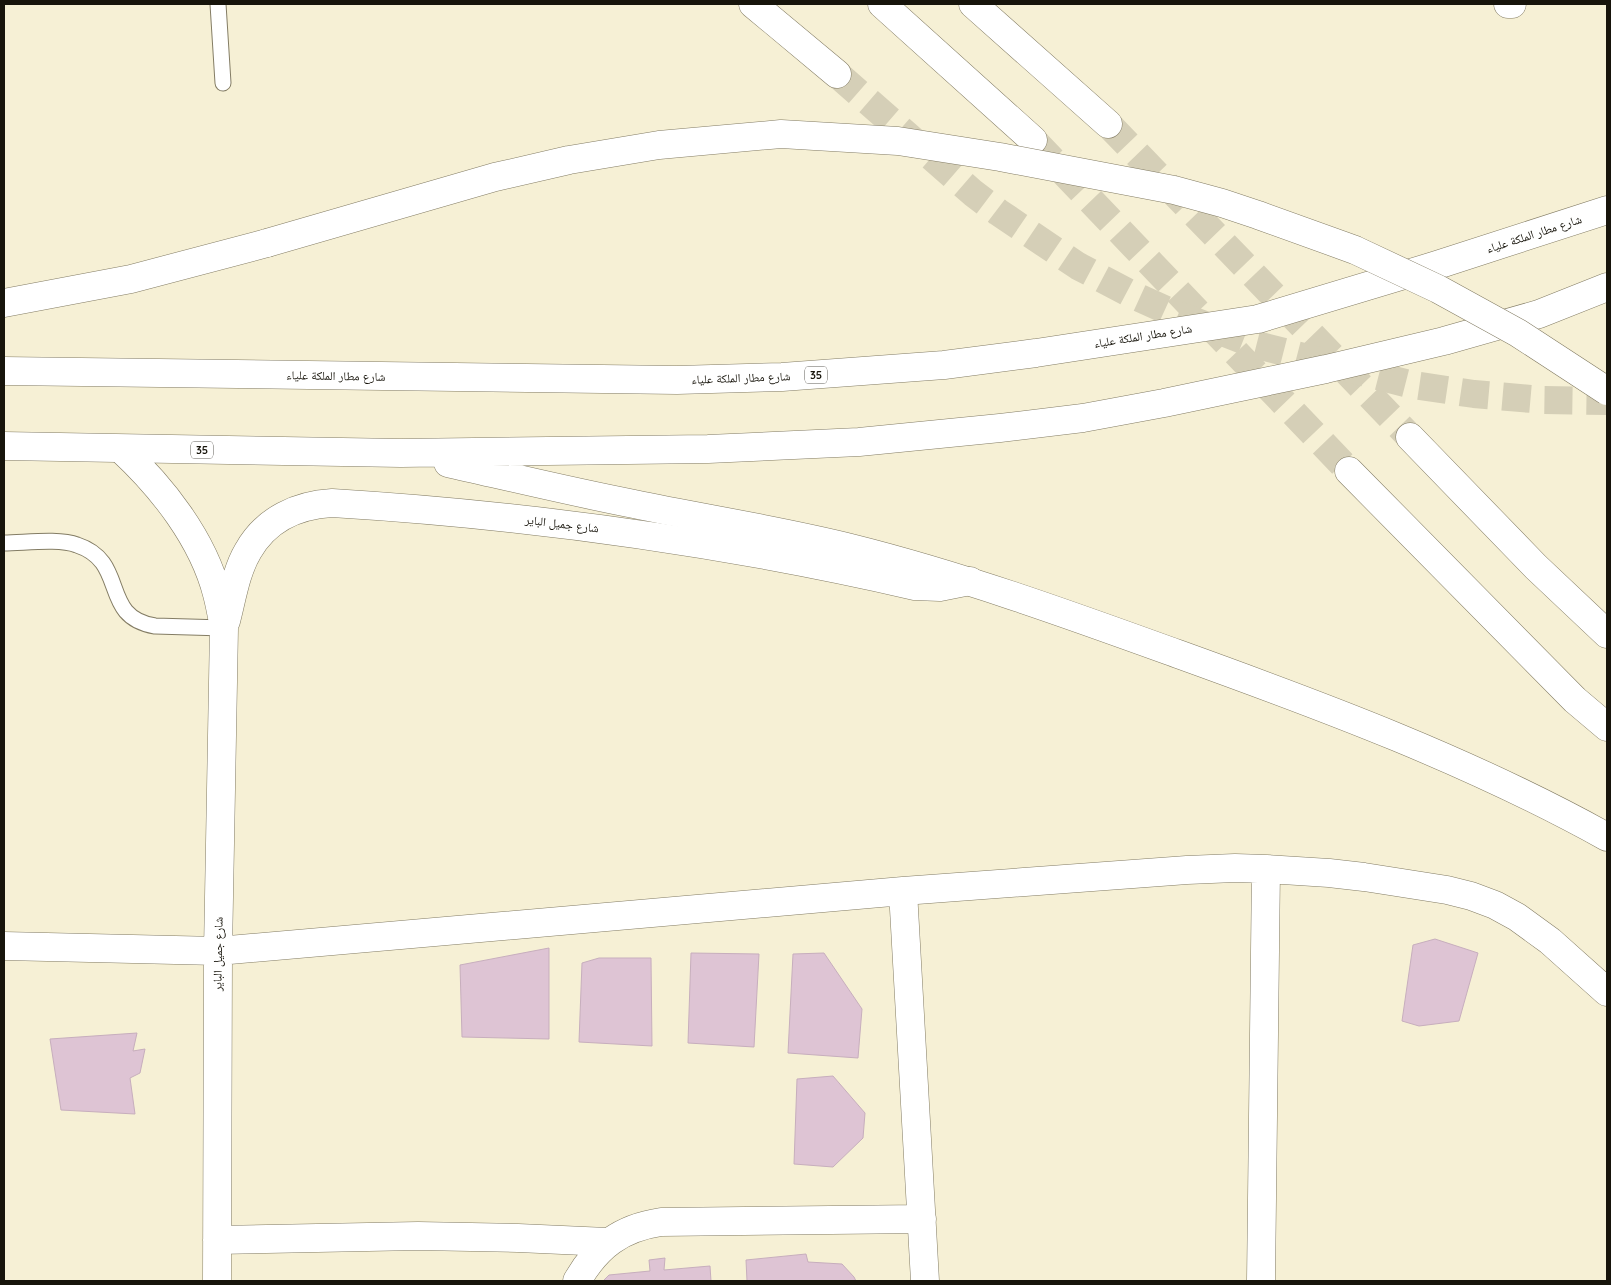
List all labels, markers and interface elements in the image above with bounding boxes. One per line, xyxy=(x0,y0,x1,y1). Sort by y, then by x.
street label: شارع مطار الملكة علياء xyxy=(1484,211,1584,257)
street label: شارع مطار الملكة علياء xyxy=(1093,320,1193,352)
road number: 35 xyxy=(805,366,827,384)
street label: شارع مطار الملكة علياء xyxy=(286,367,386,385)
street label: شارع مطار الملكة علياء xyxy=(691,368,791,388)
road number: 35 xyxy=(191,442,213,458)
street label: شارع جميل الباير xyxy=(523,511,600,536)
street label: شارع جميل الباير xyxy=(209,917,227,992)

